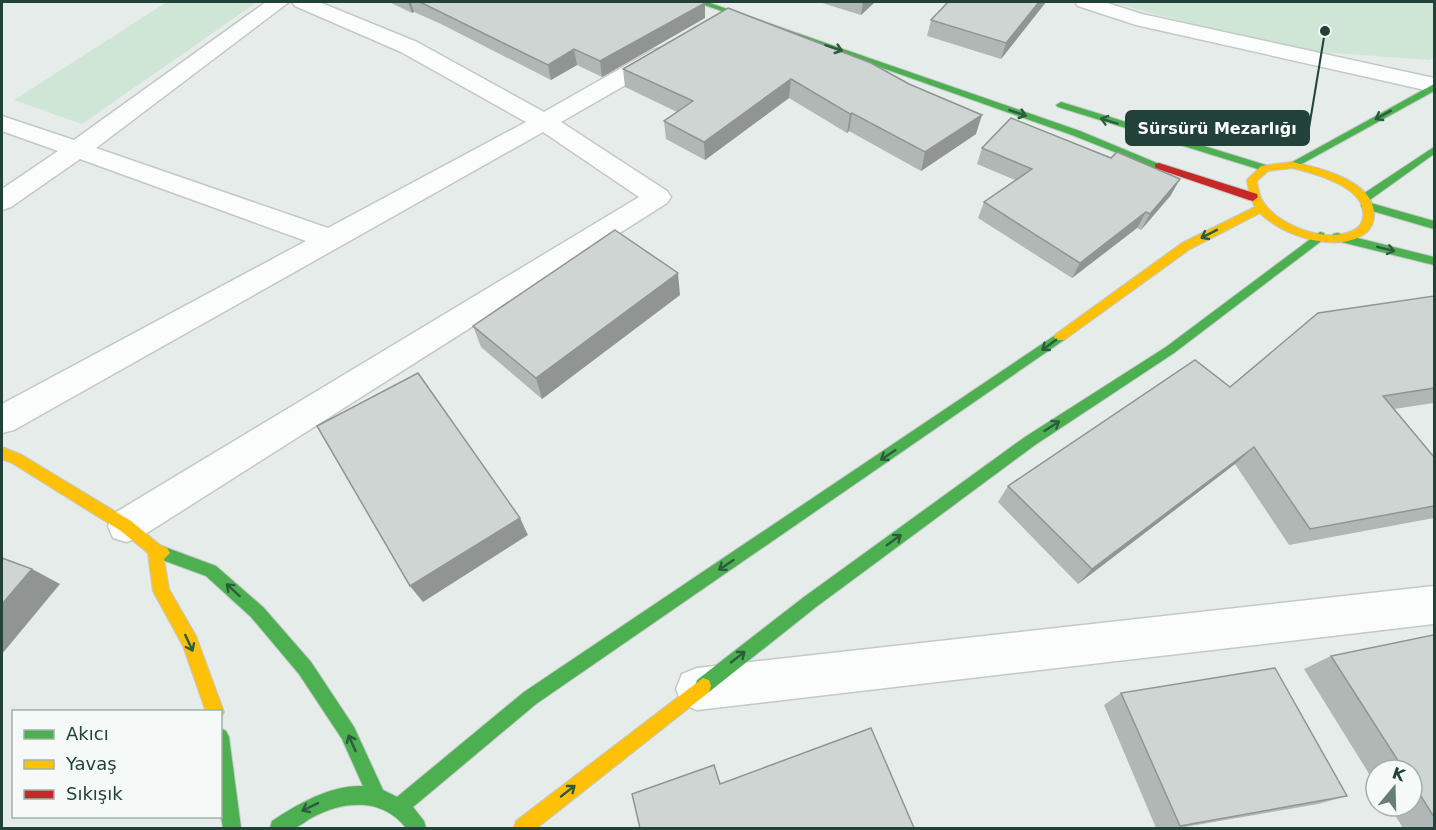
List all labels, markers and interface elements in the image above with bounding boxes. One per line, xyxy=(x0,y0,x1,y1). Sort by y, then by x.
one-way arrow xyxy=(824,44,843,55)
one-way arrow xyxy=(1009,108,1027,119)
one-way arrow xyxy=(1375,109,1392,121)
callout: Sürsürü Mezarlığı xyxy=(1126,111,1309,145)
one-way arrow xyxy=(1100,114,1119,125)
text: Sürsürü Mezarlığı xyxy=(1137,119,1297,138)
one-way arrow xyxy=(1200,229,1218,240)
one-way arrow xyxy=(1376,244,1395,256)
one-way arrow xyxy=(1041,339,1057,351)
one-way arrow xyxy=(1043,420,1060,432)
one-way arrow xyxy=(880,450,897,462)
one-way arrow xyxy=(886,534,902,547)
one-way arrow xyxy=(719,559,735,571)
one-way arrow xyxy=(226,583,241,597)
one-way arrow xyxy=(184,633,196,651)
one-way arrow xyxy=(730,651,746,664)
legend xyxy=(12,710,222,818)
text: Akıcı xyxy=(66,723,109,744)
one-way arrow xyxy=(346,734,357,752)
text: Yavaş xyxy=(65,753,117,774)
north arrow xyxy=(1364,758,1424,818)
text: K xyxy=(1390,763,1408,785)
text: Sıkışık xyxy=(66,783,123,804)
one-way arrow xyxy=(560,784,576,797)
one-way arrow xyxy=(302,802,320,814)

